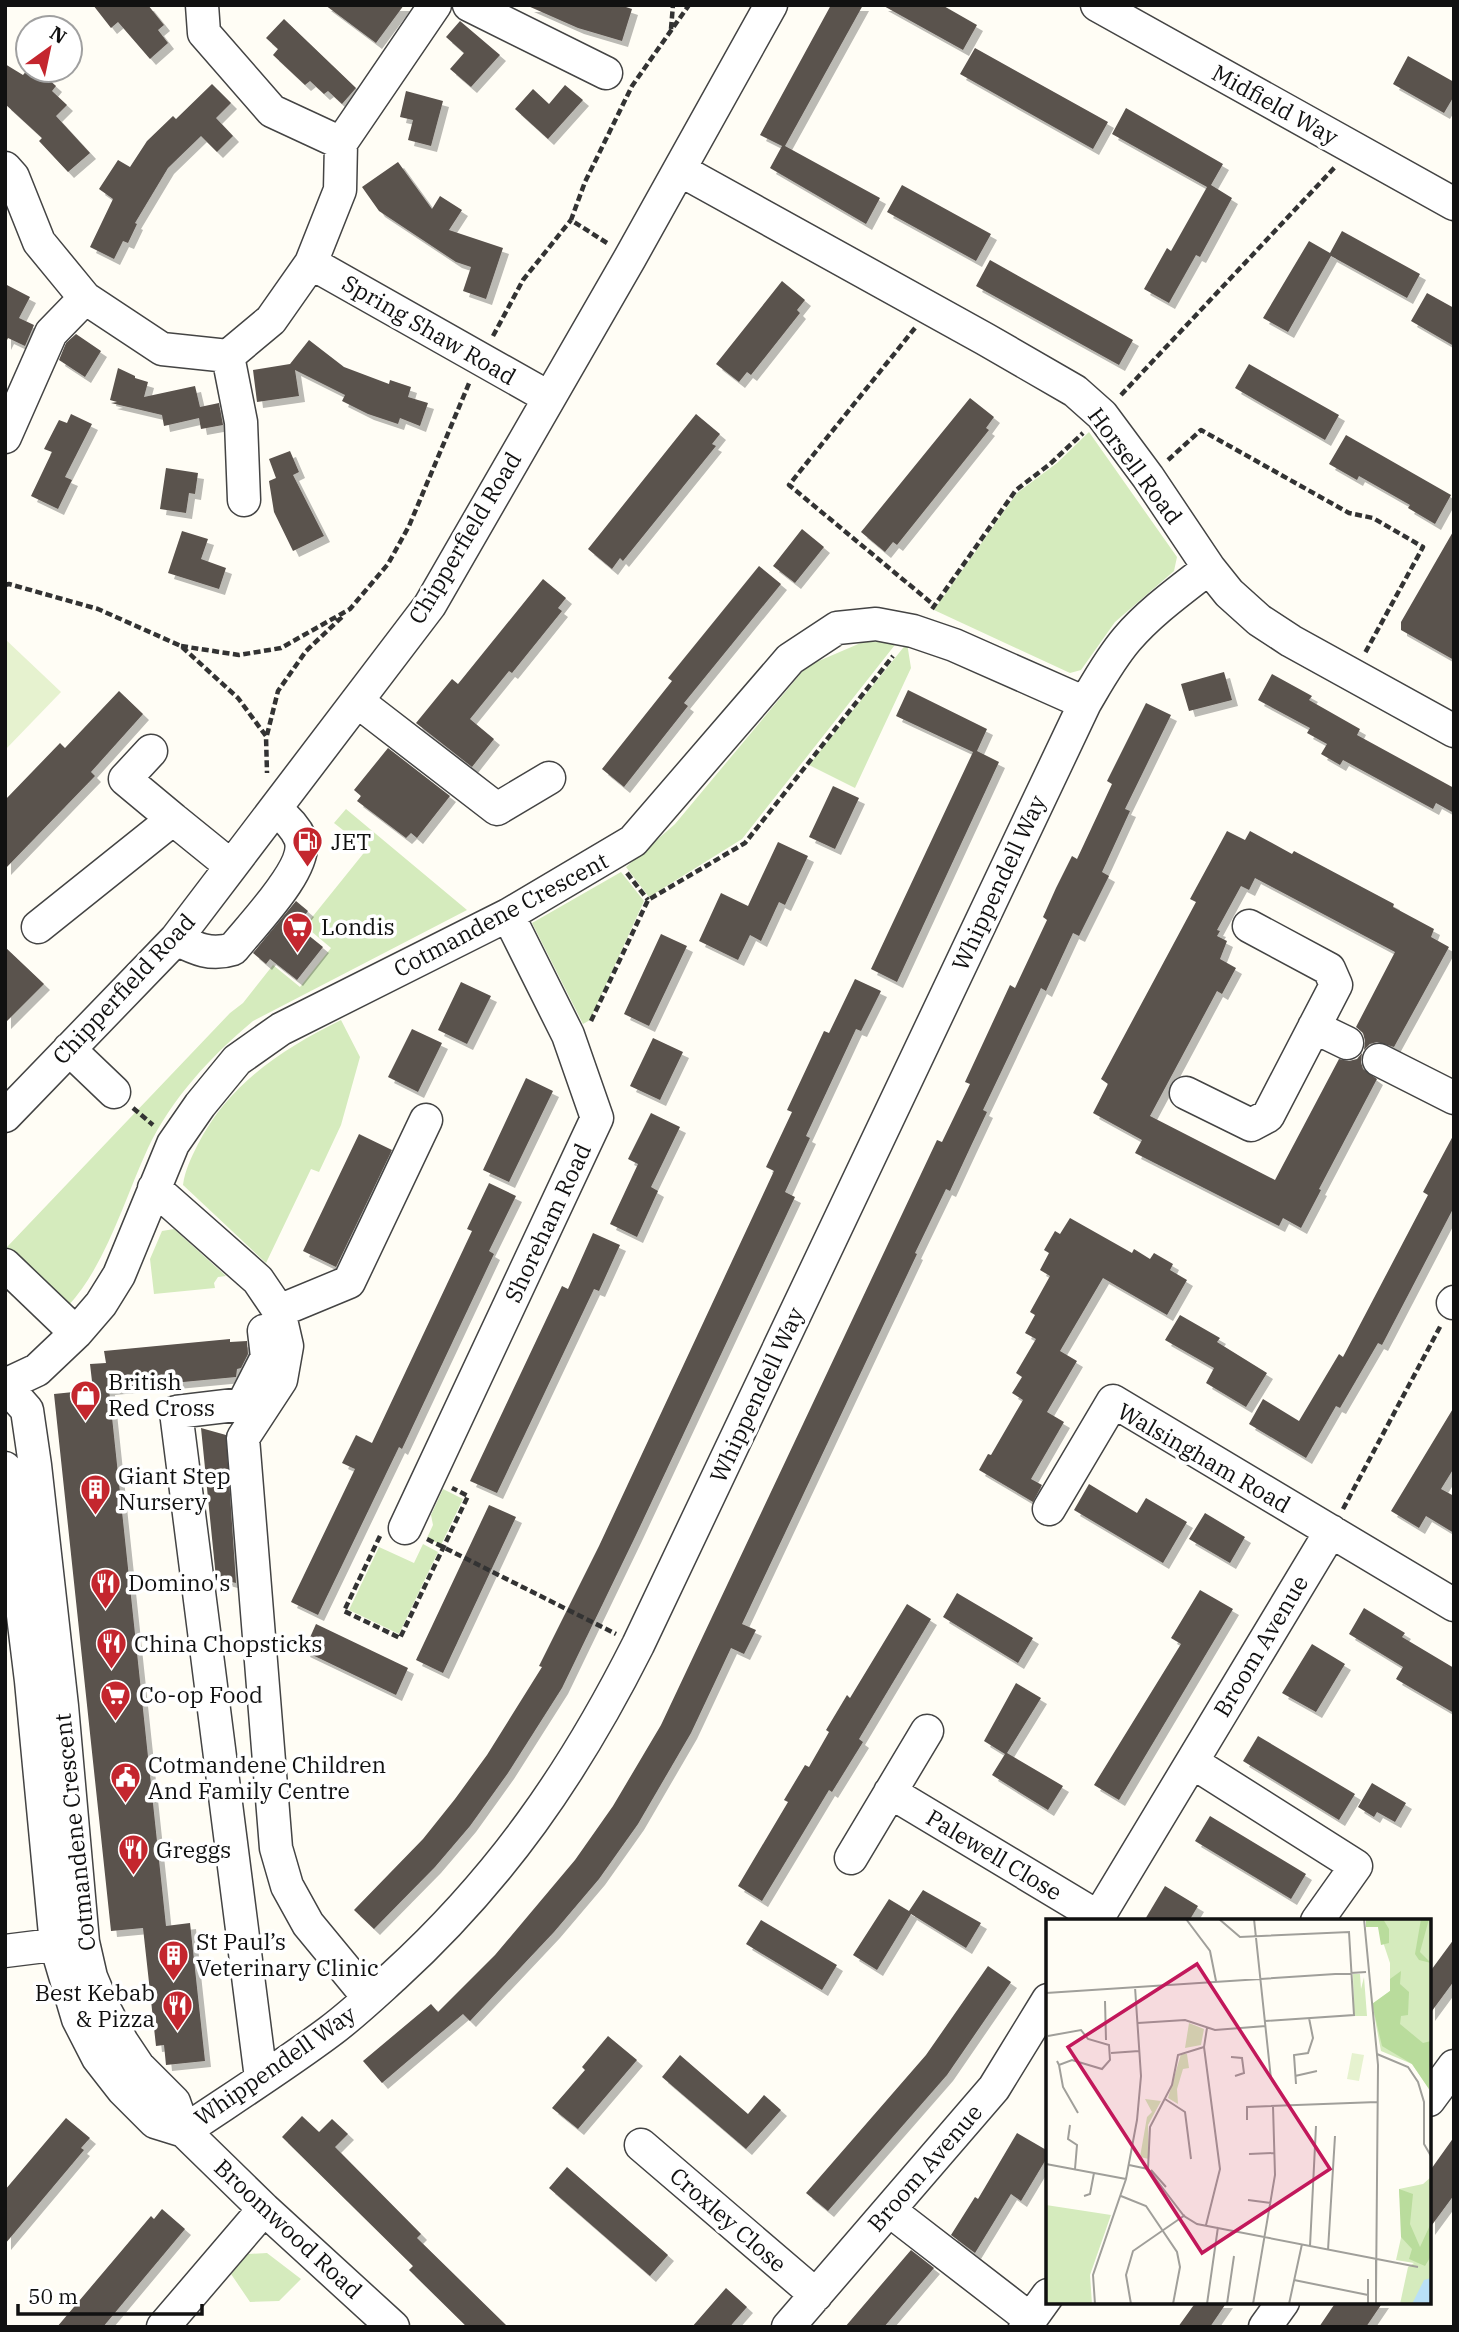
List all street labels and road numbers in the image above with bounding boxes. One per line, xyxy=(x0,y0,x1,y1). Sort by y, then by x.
street label: Midfield Way xyxy=(1207,57,1345,152)
street label: Spring Shaw Road xyxy=(337,267,522,391)
street label: Horsell Road xyxy=(1082,401,1190,530)
street label: Chipperfield Road xyxy=(401,446,527,629)
street label: Whippendell Way xyxy=(944,789,1052,975)
street label: Cotmandene Crescent xyxy=(388,845,613,983)
street label: Chipperfield Road xyxy=(46,906,201,1070)
street label: Shoreham Road xyxy=(497,1138,597,1307)
street label: Whippendell Way xyxy=(702,1301,810,1487)
street label: Walsingham Road xyxy=(1113,1395,1296,1519)
street label: Broom Avenue xyxy=(1206,1569,1314,1722)
street label: Cotmandene Crescent xyxy=(47,1712,101,1952)
street label: Palewell Close xyxy=(921,1802,1068,1906)
street label: Whippendell Way xyxy=(188,1998,362,2132)
street label: Broom Avenue xyxy=(860,2097,988,2238)
street label: Broomwood Road xyxy=(208,2152,369,2305)
street label: Croxley Close xyxy=(664,2160,793,2278)

